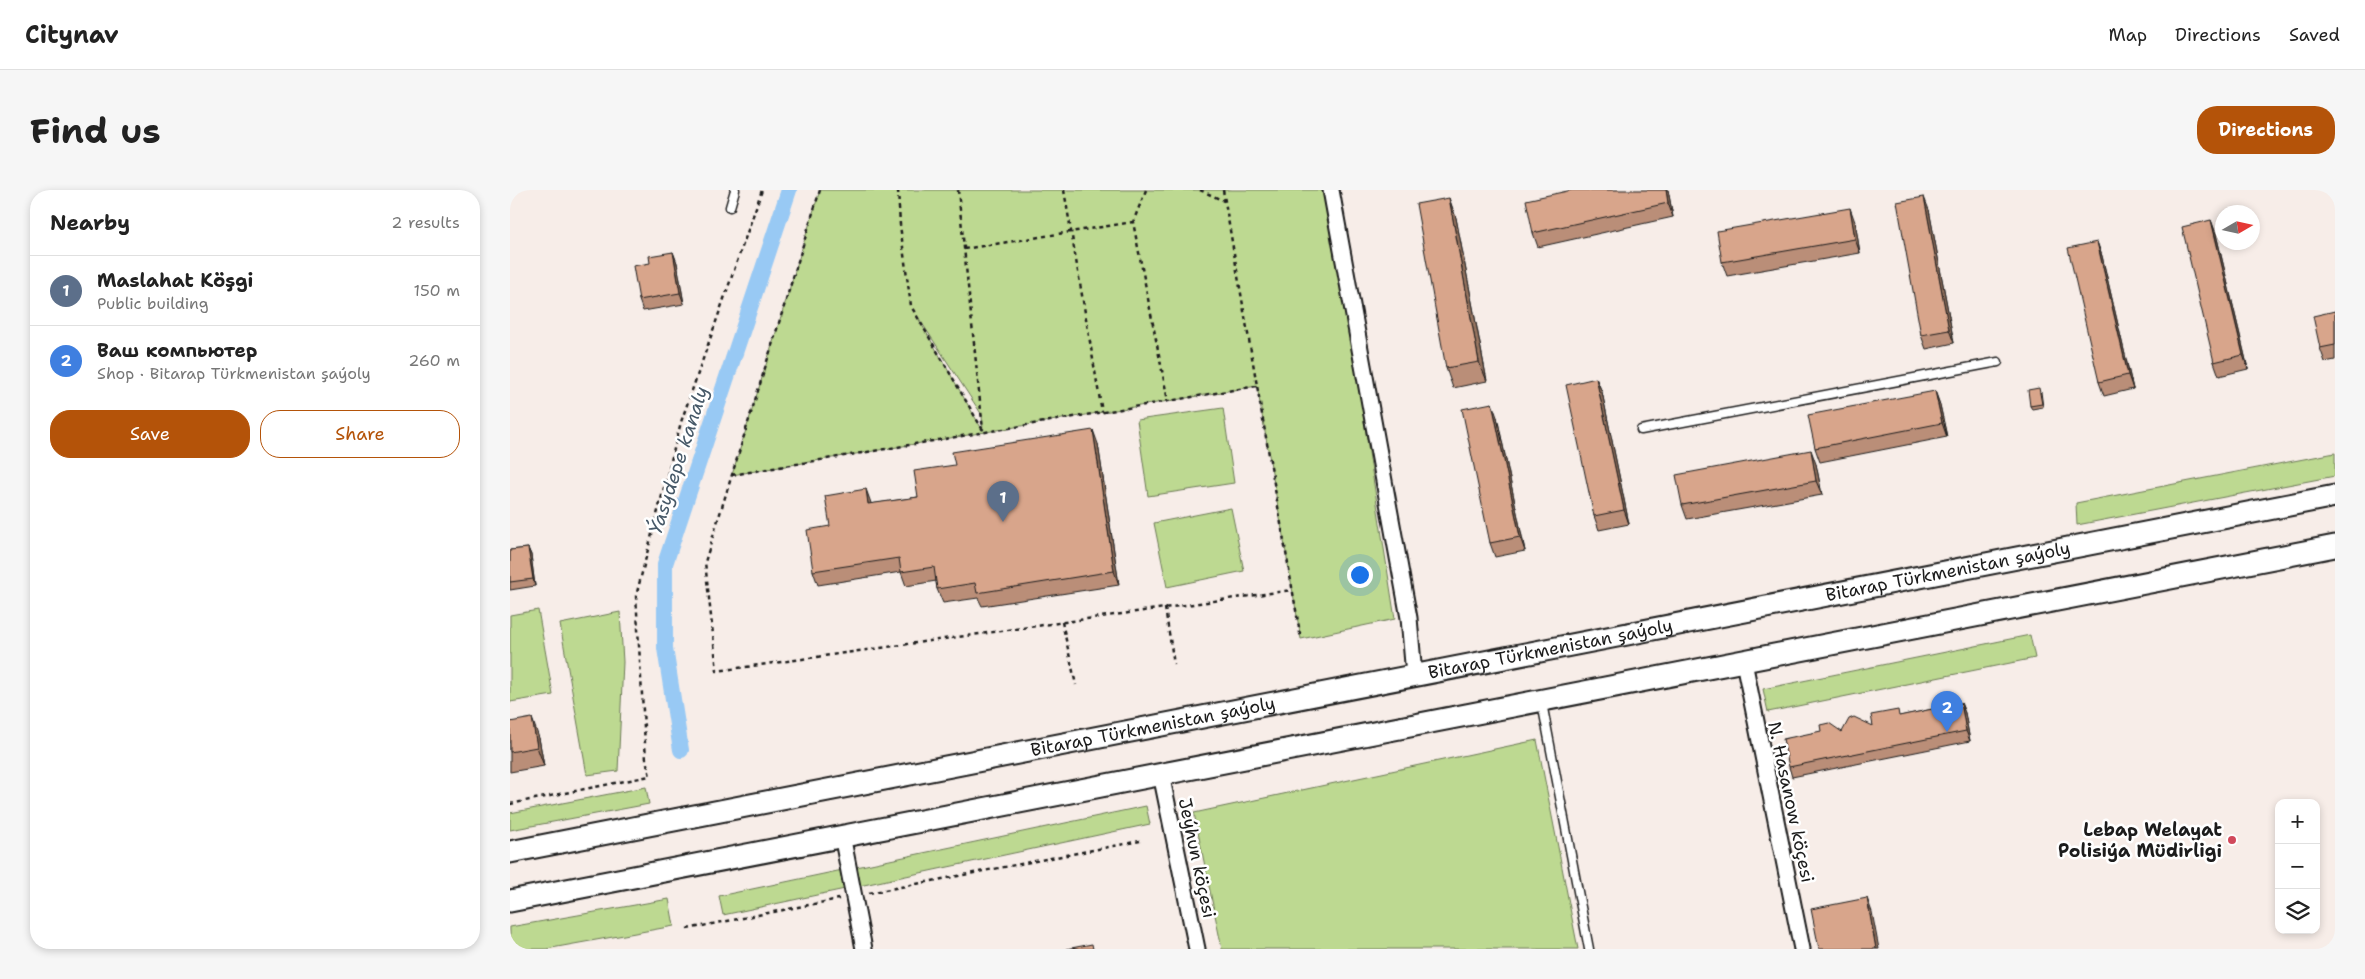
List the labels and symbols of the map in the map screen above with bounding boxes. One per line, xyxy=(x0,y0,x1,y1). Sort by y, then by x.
north arrow xyxy=(2215,205,2260,250)
water label: Ýasydepe kanaly xyxy=(642,383,714,537)
pin: 1 xyxy=(987,481,1019,522)
street label: Bitarap Türkmenistan şaýoly xyxy=(1824,536,2072,607)
your location xyxy=(1347,562,1373,588)
street label: Bitarap Türkmenistan şaýoly xyxy=(1426,613,1675,685)
street label: Bitarap Türkmenistan şaýoly xyxy=(1028,691,1277,762)
pin: 2 xyxy=(1931,691,1963,732)
street label: N. Hasanow köçesi xyxy=(1762,719,1820,885)
street label: Jeýhun köçesi xyxy=(1173,796,1221,920)
place label: Lebap Welayat Polisiýa Müdirligi xyxy=(2058,818,2222,863)
marker: Lebap Welayat Polisiýa Müdirligi xyxy=(2226,834,2238,846)

